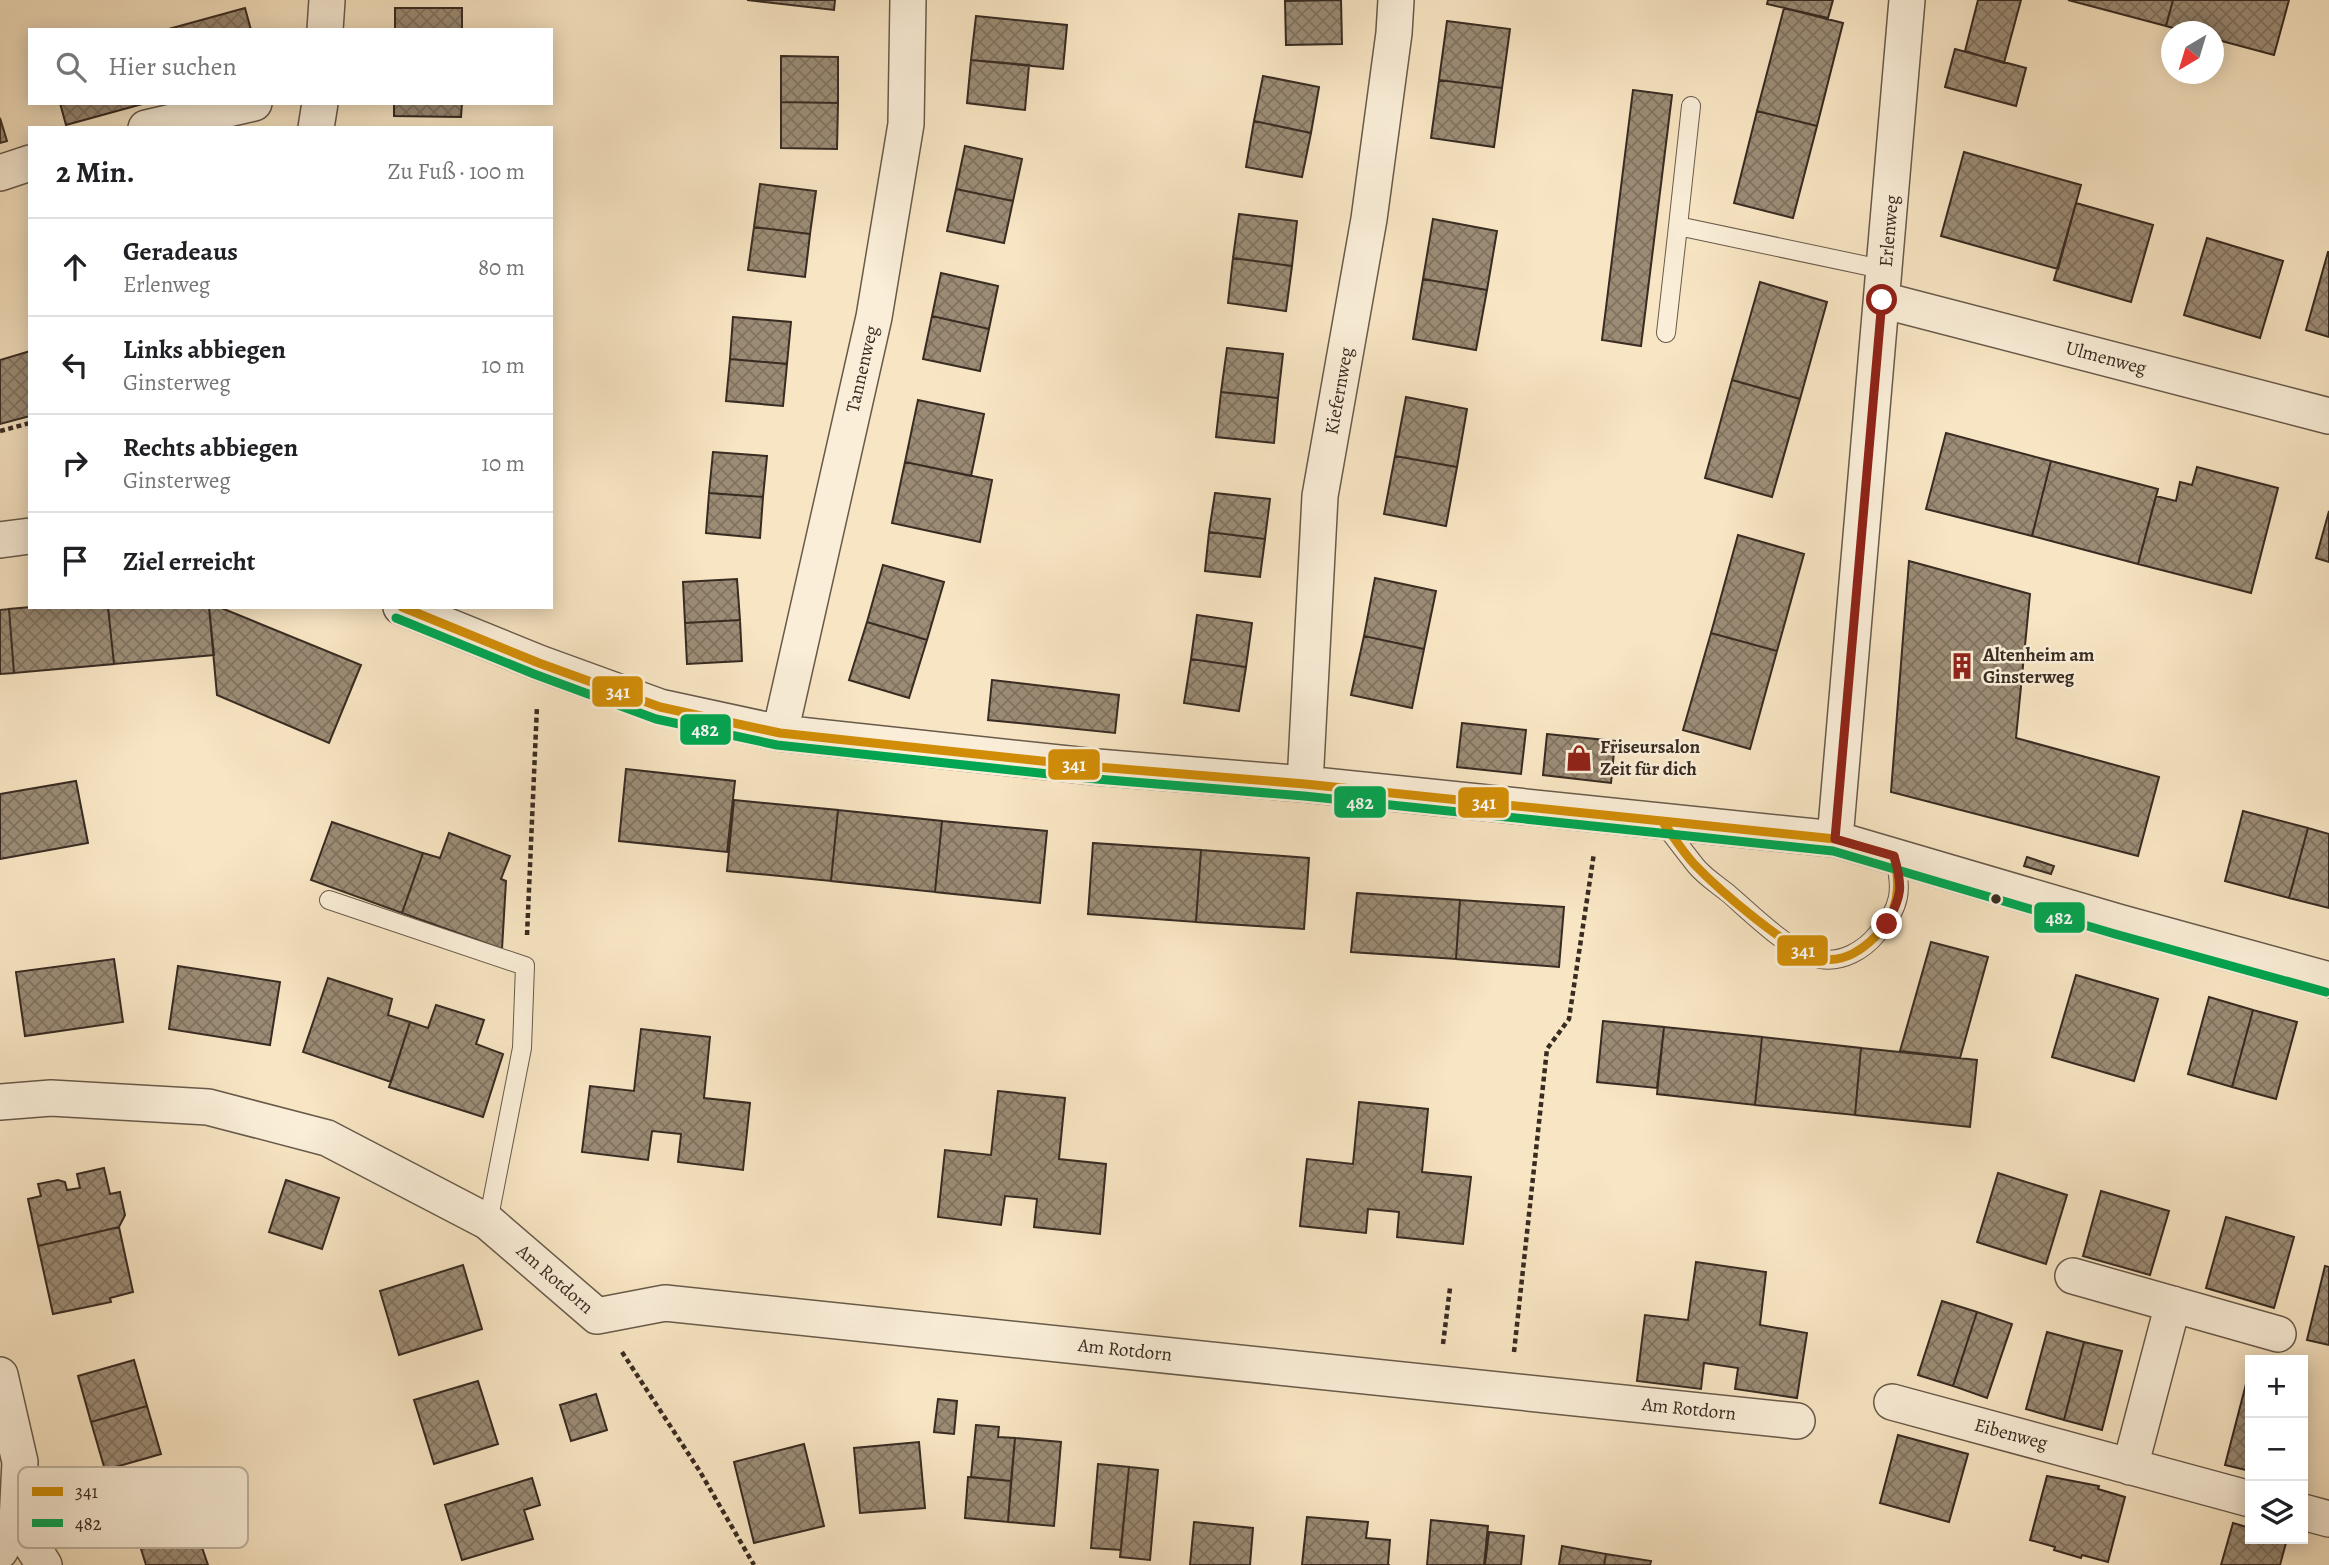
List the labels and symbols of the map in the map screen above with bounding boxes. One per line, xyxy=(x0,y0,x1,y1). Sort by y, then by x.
north arrow xyxy=(2161,21,2224,84)
street label: Erlenweg xyxy=(1873,193,1905,268)
route start xyxy=(1866,284,1897,315)
street label: Tannenweg xyxy=(839,322,885,415)
street label: Ulmenweg xyxy=(2063,335,2150,381)
street label: Kiefernweg xyxy=(1319,345,1360,437)
place label: Altenheim am Ginsterweg xyxy=(1982,642,2095,690)
building icon: Altenheim am Ginsterweg xyxy=(1947,651,1977,681)
line badge: 341 xyxy=(591,675,644,708)
text: 341 xyxy=(606,679,630,705)
line badge: 482 xyxy=(679,713,732,746)
text: 482 xyxy=(691,717,719,743)
place label: Friseursalon Zeit für dich xyxy=(1600,734,1701,782)
shop icon: Friseursalon Zeit für dich xyxy=(1564,743,1594,773)
line badge: 341 xyxy=(1047,748,1101,781)
text: 341 xyxy=(1062,752,1086,778)
line badge: 482 xyxy=(1333,785,1387,819)
line badge: 341 xyxy=(1457,786,1510,819)
text: 482 xyxy=(1346,790,1374,816)
text: 341 xyxy=(1472,790,1496,816)
unlabelled marker xyxy=(1989,892,2003,906)
line badge: 482 xyxy=(2033,901,2086,934)
text: 482 xyxy=(2045,905,2073,931)
route end xyxy=(1871,908,1902,939)
line badge: 341 xyxy=(1776,934,1829,967)
text: 341 xyxy=(1791,938,1815,964)
street label: Am Rotdorn xyxy=(510,1238,599,1320)
street label: Am Rotdorn xyxy=(1076,1332,1173,1368)
street label: Am Rotdorn xyxy=(1640,1391,1737,1427)
street label: Eibenweg xyxy=(1971,1412,2051,1456)
legend xyxy=(18,1467,248,1548)
text: 341 xyxy=(75,1479,99,1505)
text: 482 xyxy=(75,1511,102,1537)

